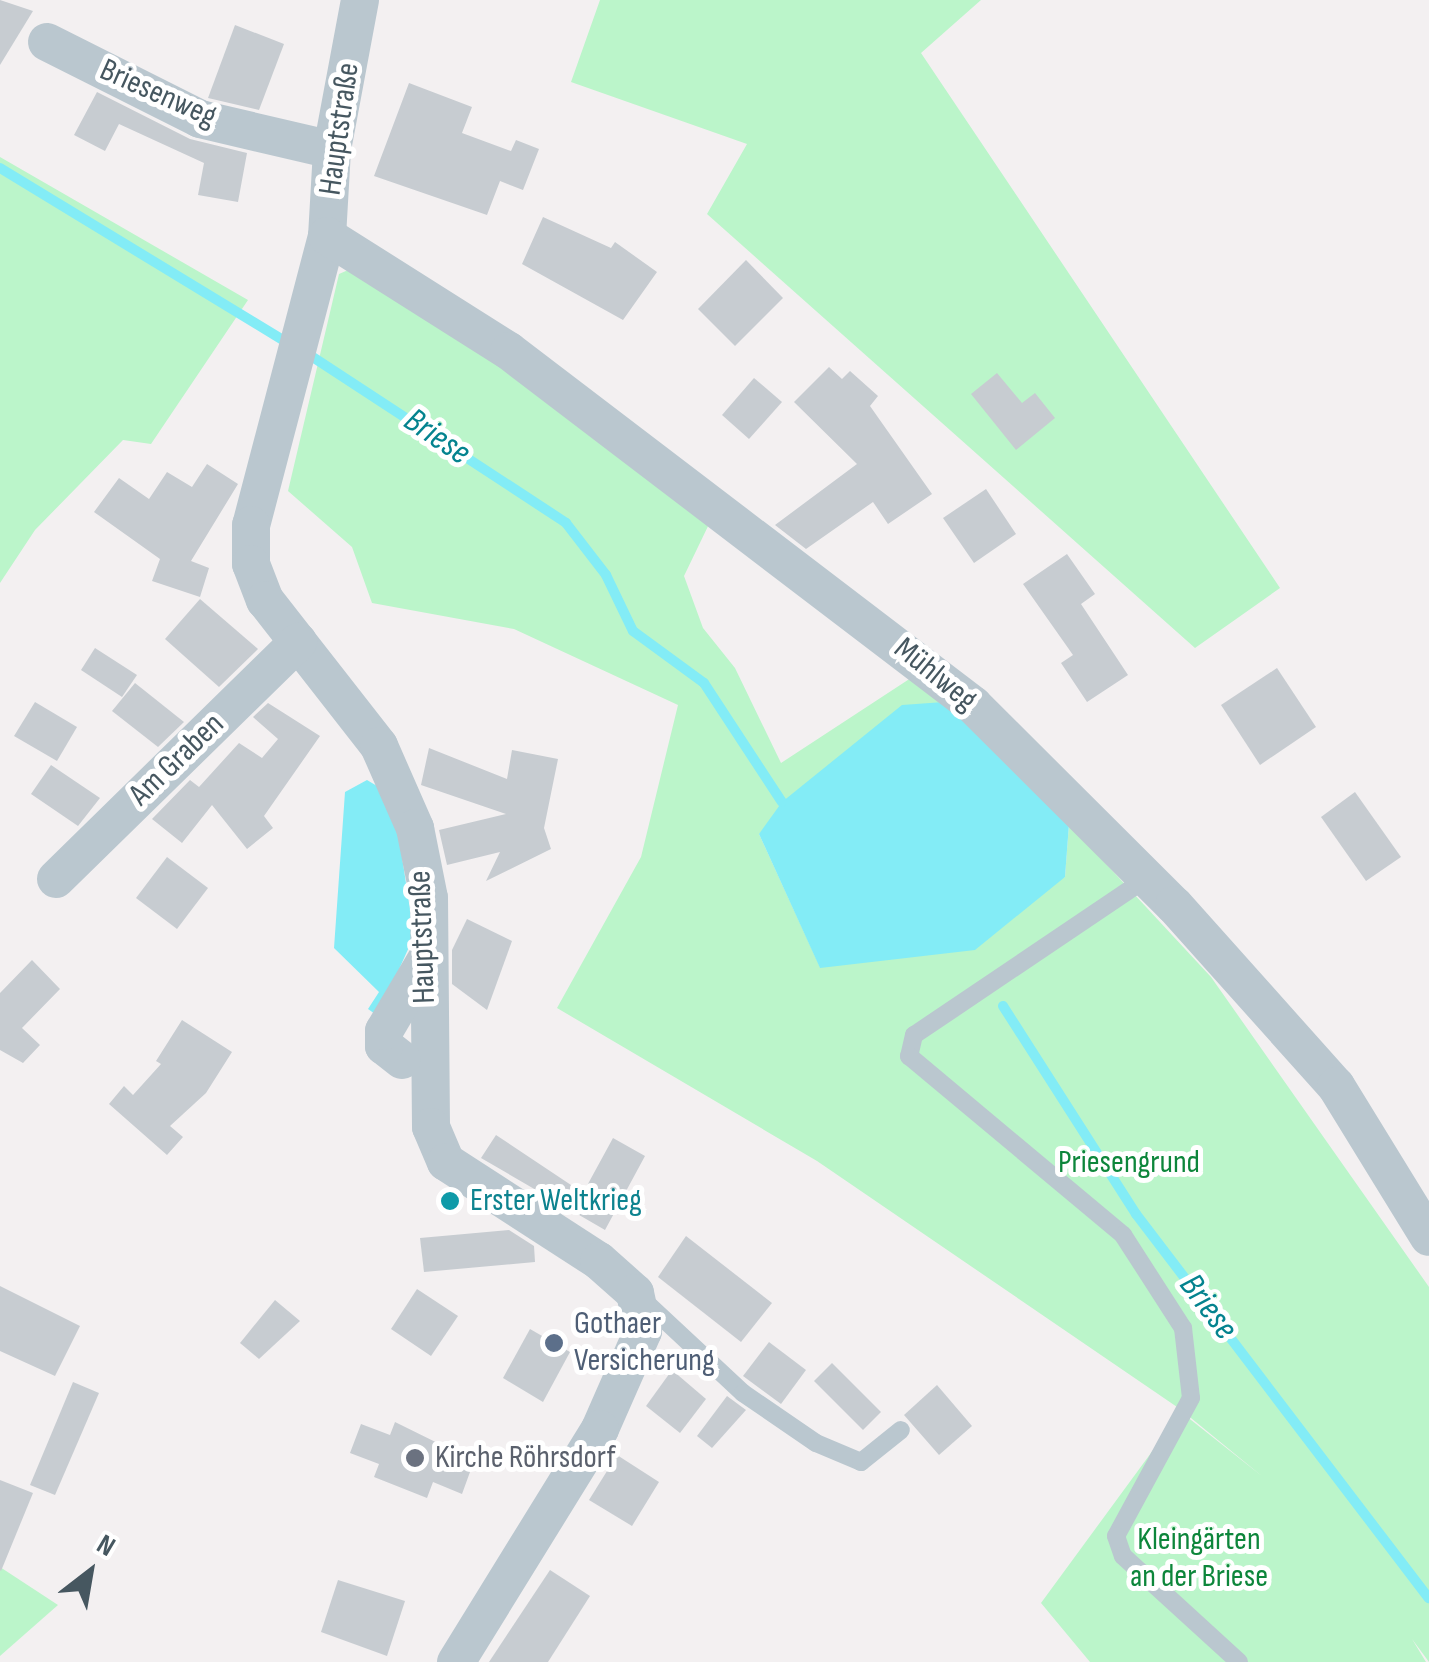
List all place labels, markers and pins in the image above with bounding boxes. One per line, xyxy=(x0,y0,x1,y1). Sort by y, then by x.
place label: Erster Weltkrieg xyxy=(470,1182,642,1220)
marker: Erster Weltkrieg xyxy=(439,1190,461,1212)
place label: Gothaer Versicherung xyxy=(574,1306,715,1381)
marker: Gothaer Versicherung xyxy=(543,1332,565,1354)
place label: Kirche Röhrsdorf xyxy=(435,1439,616,1477)
marker: Kirche Röhrsdorf xyxy=(404,1447,426,1469)

